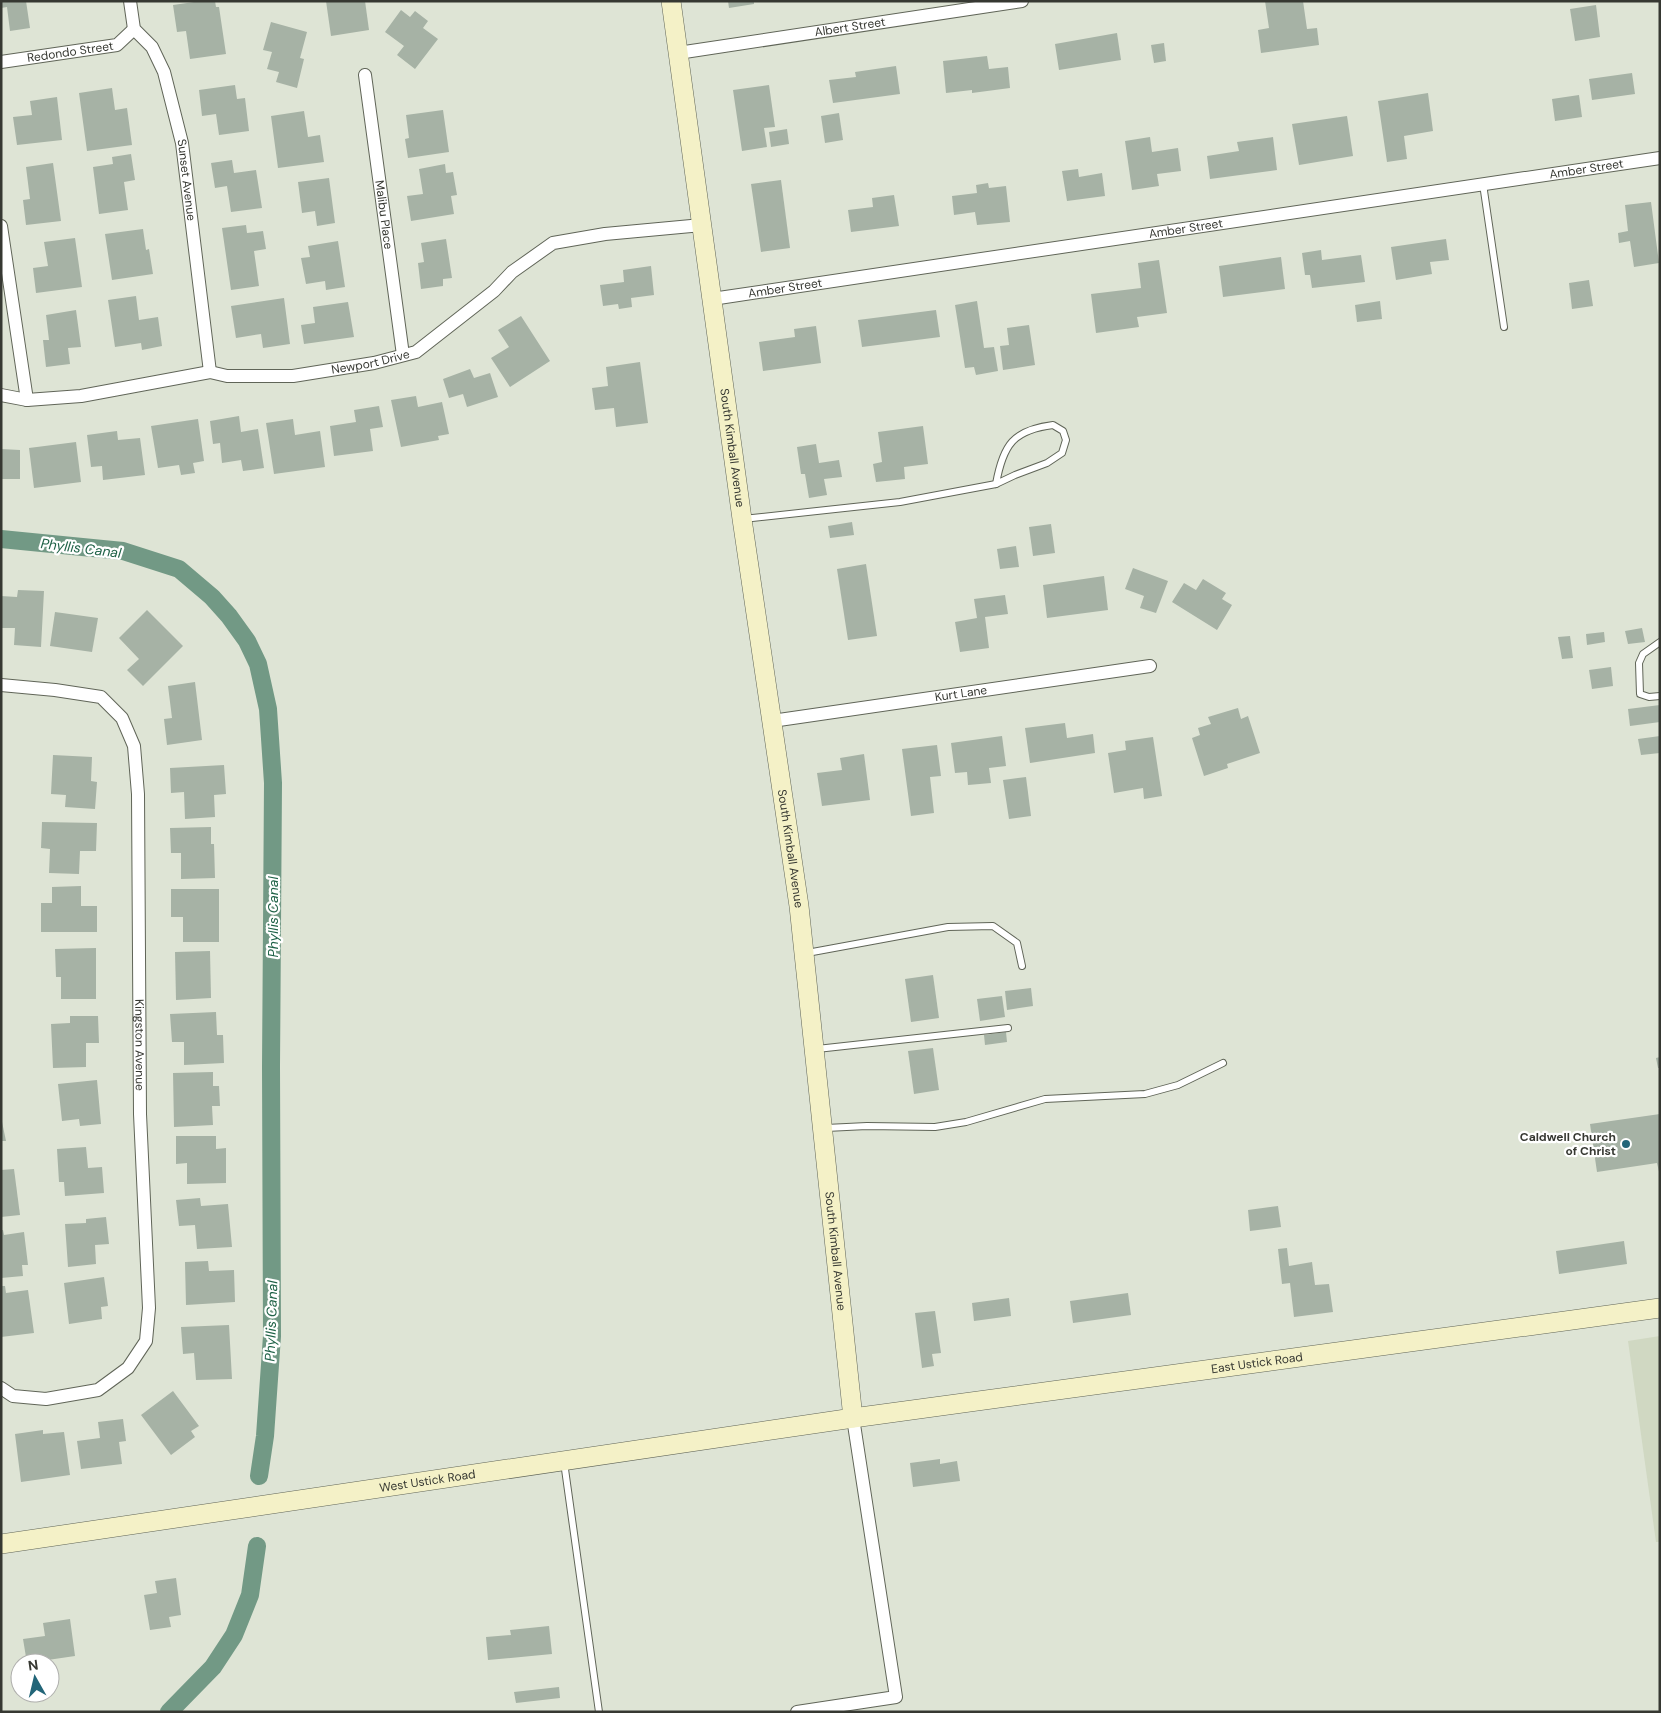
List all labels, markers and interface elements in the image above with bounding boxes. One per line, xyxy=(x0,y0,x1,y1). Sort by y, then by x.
street label: Albert Street xyxy=(814,14,887,40)
street label: Redondo Street xyxy=(26,38,115,66)
street label: Sunset Avenue xyxy=(173,137,199,222)
street label: Amber Street xyxy=(1548,155,1625,182)
street label: Malibu Place xyxy=(371,179,397,251)
street label: Amber Street xyxy=(1148,215,1224,242)
street label: Amber Street xyxy=(747,275,824,302)
street label: Newport Drive xyxy=(330,346,411,378)
street label: South Kimball Avenue xyxy=(716,387,748,508)
water label: Phyllis Canal xyxy=(40,534,123,562)
street label: Kurt Lane xyxy=(934,682,988,705)
street label: South Kimball Avenue xyxy=(774,788,807,909)
water label: Phyllis Canal xyxy=(264,876,282,958)
street label: Kingston Avenue xyxy=(131,999,148,1091)
place label: Caldwell Church of Christ xyxy=(1520,1129,1616,1159)
marker: Caldwell Church of Christ xyxy=(1620,1138,1632,1150)
street label: South Kimball Avenue xyxy=(821,1191,850,1312)
water label: Phyllis Canal xyxy=(261,1279,281,1362)
street label: East Ustick Road xyxy=(1210,1349,1304,1377)
street label: West Ustick Road xyxy=(378,1466,476,1496)
north arrow xyxy=(10,1653,60,1703)
text: N xyxy=(27,1656,40,1675)

